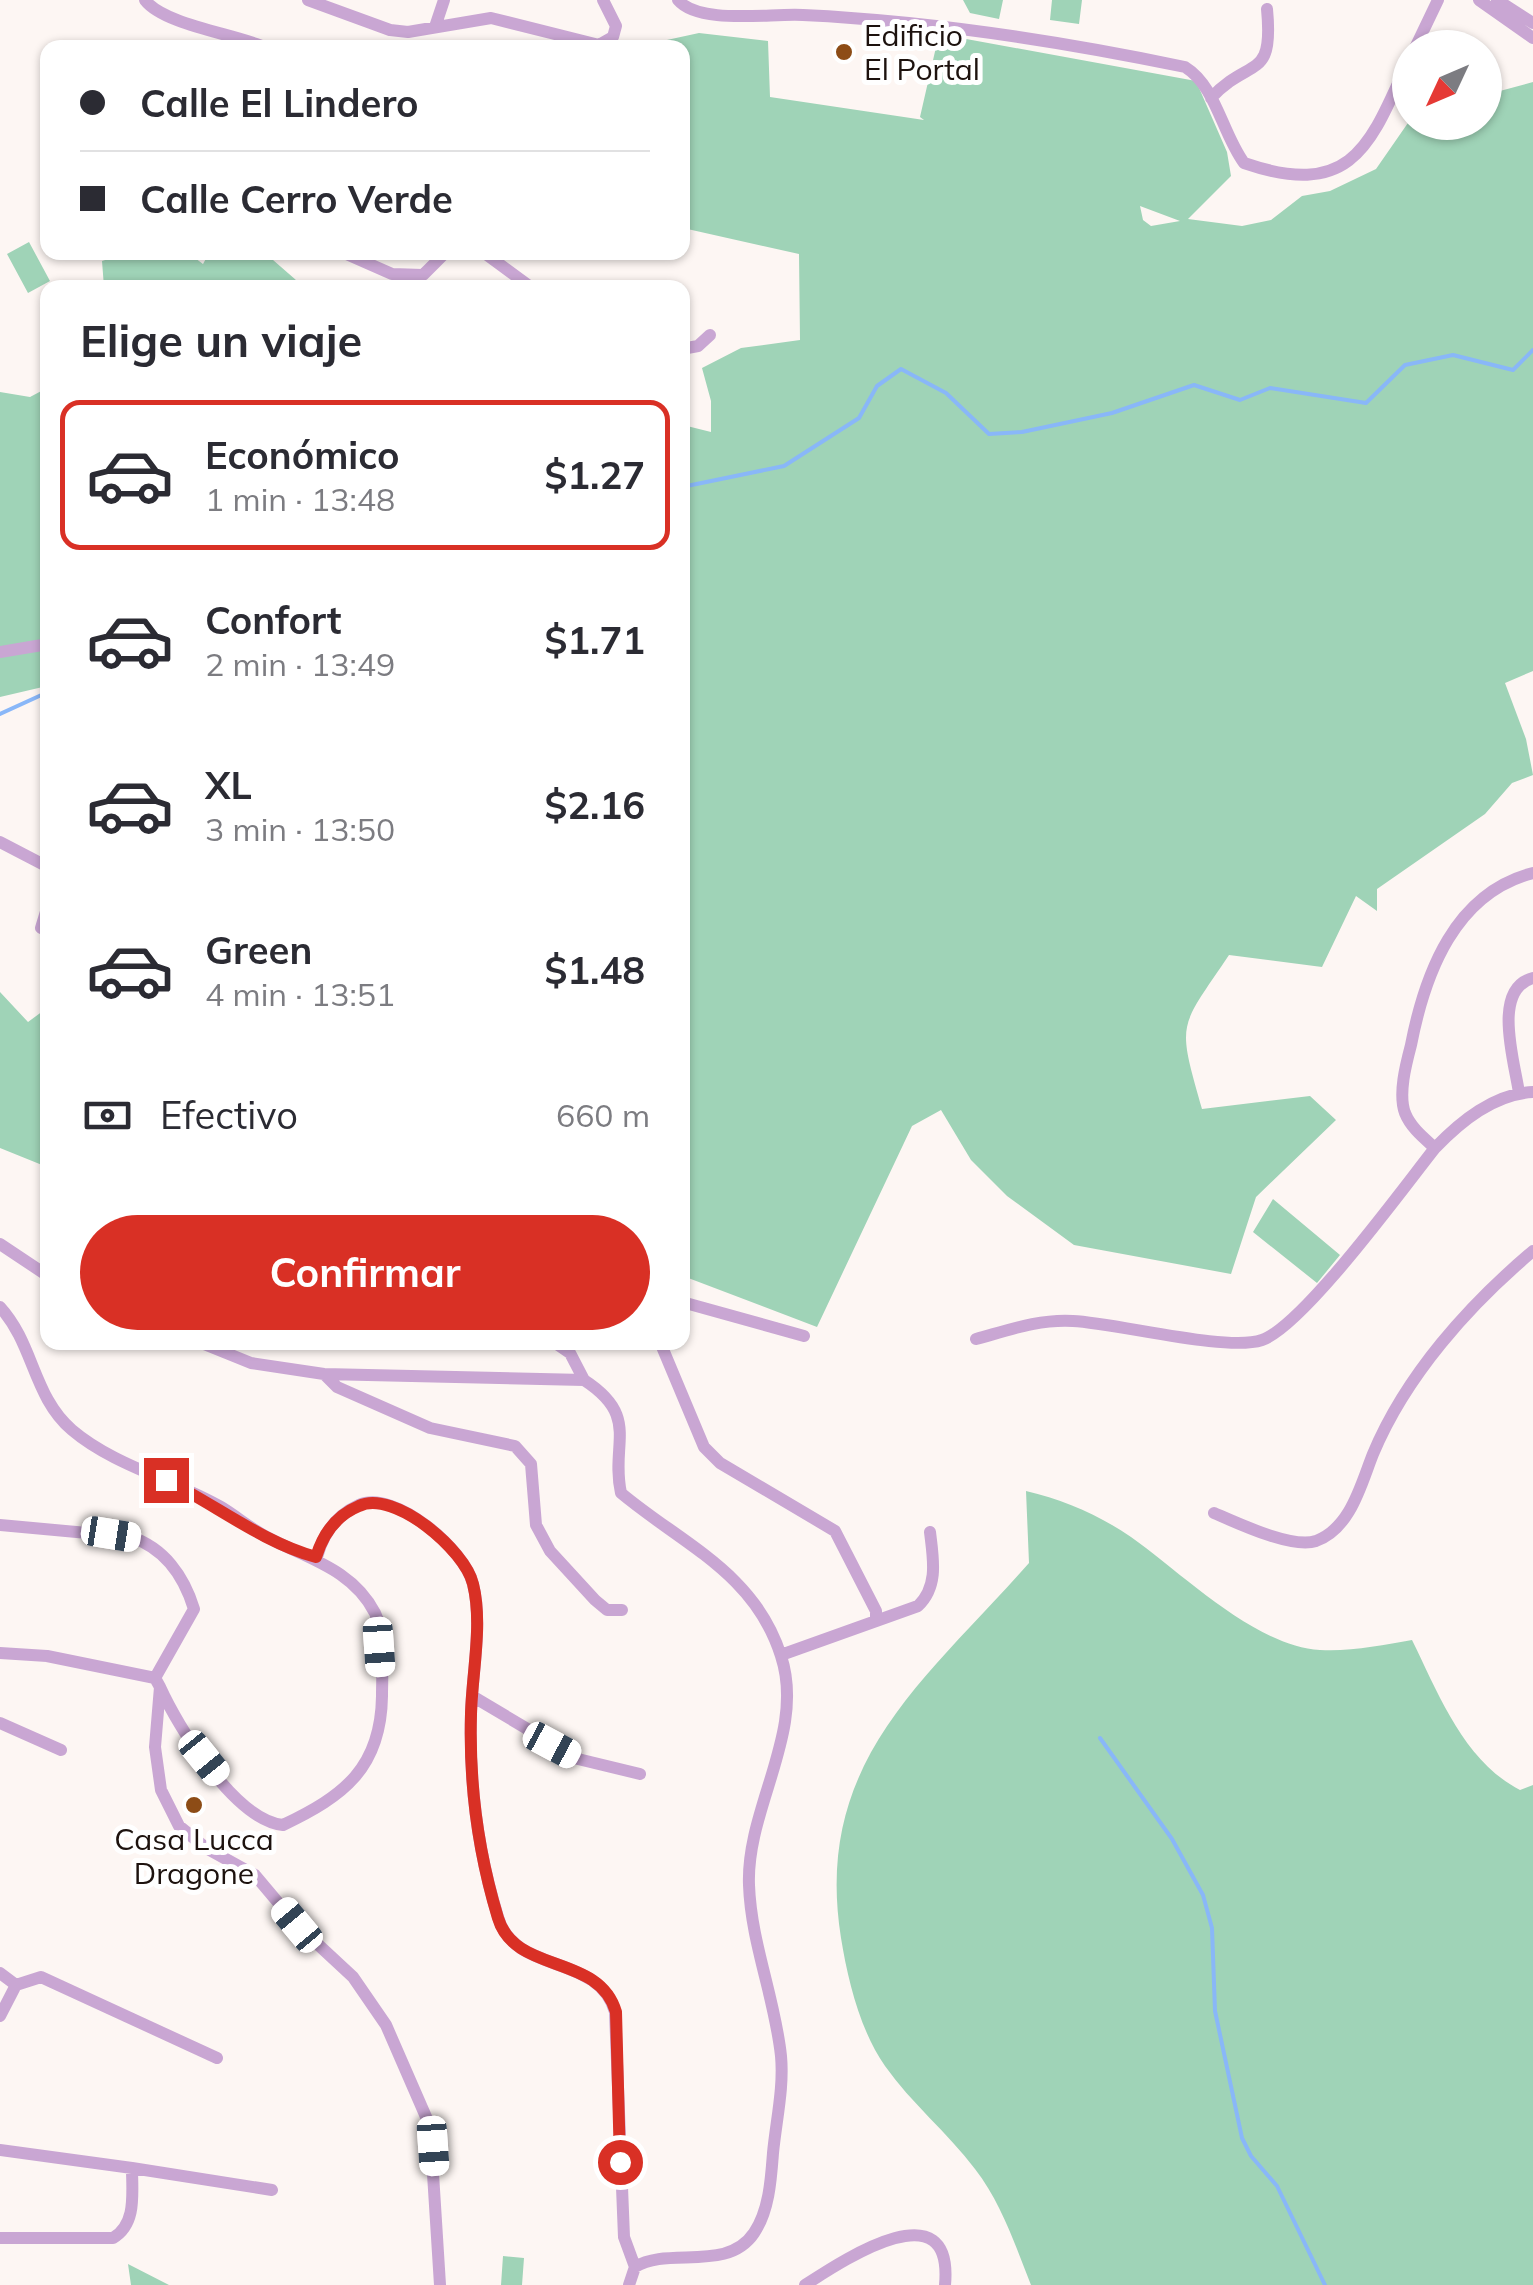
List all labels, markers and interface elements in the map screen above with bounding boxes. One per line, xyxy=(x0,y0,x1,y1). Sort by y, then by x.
place label: Edificio El Portal xyxy=(864,16,980,88)
north arrow xyxy=(1392,30,1502,140)
map controls xyxy=(1392,30,1502,140)
marker: Edificio El Portal xyxy=(833,41,855,63)
text: Calle El Lindero xyxy=(140,79,419,127)
text: Calle Cerro Verde xyxy=(140,175,453,223)
text: Elige un viaje xyxy=(80,312,362,368)
icon: car xyxy=(85,430,175,520)
text: Económico xyxy=(205,431,400,479)
text: $1.27 xyxy=(544,451,645,499)
text: 1 min · 13:48 xyxy=(205,479,395,519)
icon: car xyxy=(85,595,175,685)
text: Confort xyxy=(205,596,342,644)
text: $1.71 xyxy=(544,616,645,664)
text: 2 min · 13:49 xyxy=(205,644,395,684)
icon: car xyxy=(85,760,175,850)
text: XL xyxy=(205,761,252,809)
text: $2.16 xyxy=(544,781,645,829)
text: 3 min · 13:50 xyxy=(205,809,395,849)
icon: car xyxy=(85,925,175,1015)
text: Green xyxy=(205,926,312,974)
text: $1.48 xyxy=(544,946,645,994)
text: 4 min · 13:51 xyxy=(205,974,395,1014)
icon: cash xyxy=(80,1088,135,1143)
text: Efectivo xyxy=(160,1091,298,1139)
text: 660 m xyxy=(556,1095,650,1135)
button: Confirmar xyxy=(80,1215,650,1330)
route end xyxy=(144,1458,189,1503)
car xyxy=(79,1514,143,1554)
car xyxy=(362,1616,396,1678)
car xyxy=(518,1718,586,1772)
car xyxy=(173,1725,235,1791)
marker: Casa Lucca Dragone xyxy=(183,1794,205,1816)
place label: Casa Lucca Dragone xyxy=(114,1820,274,1892)
car xyxy=(266,1892,328,1958)
car xyxy=(416,2115,450,2177)
route start xyxy=(598,2140,643,2185)

